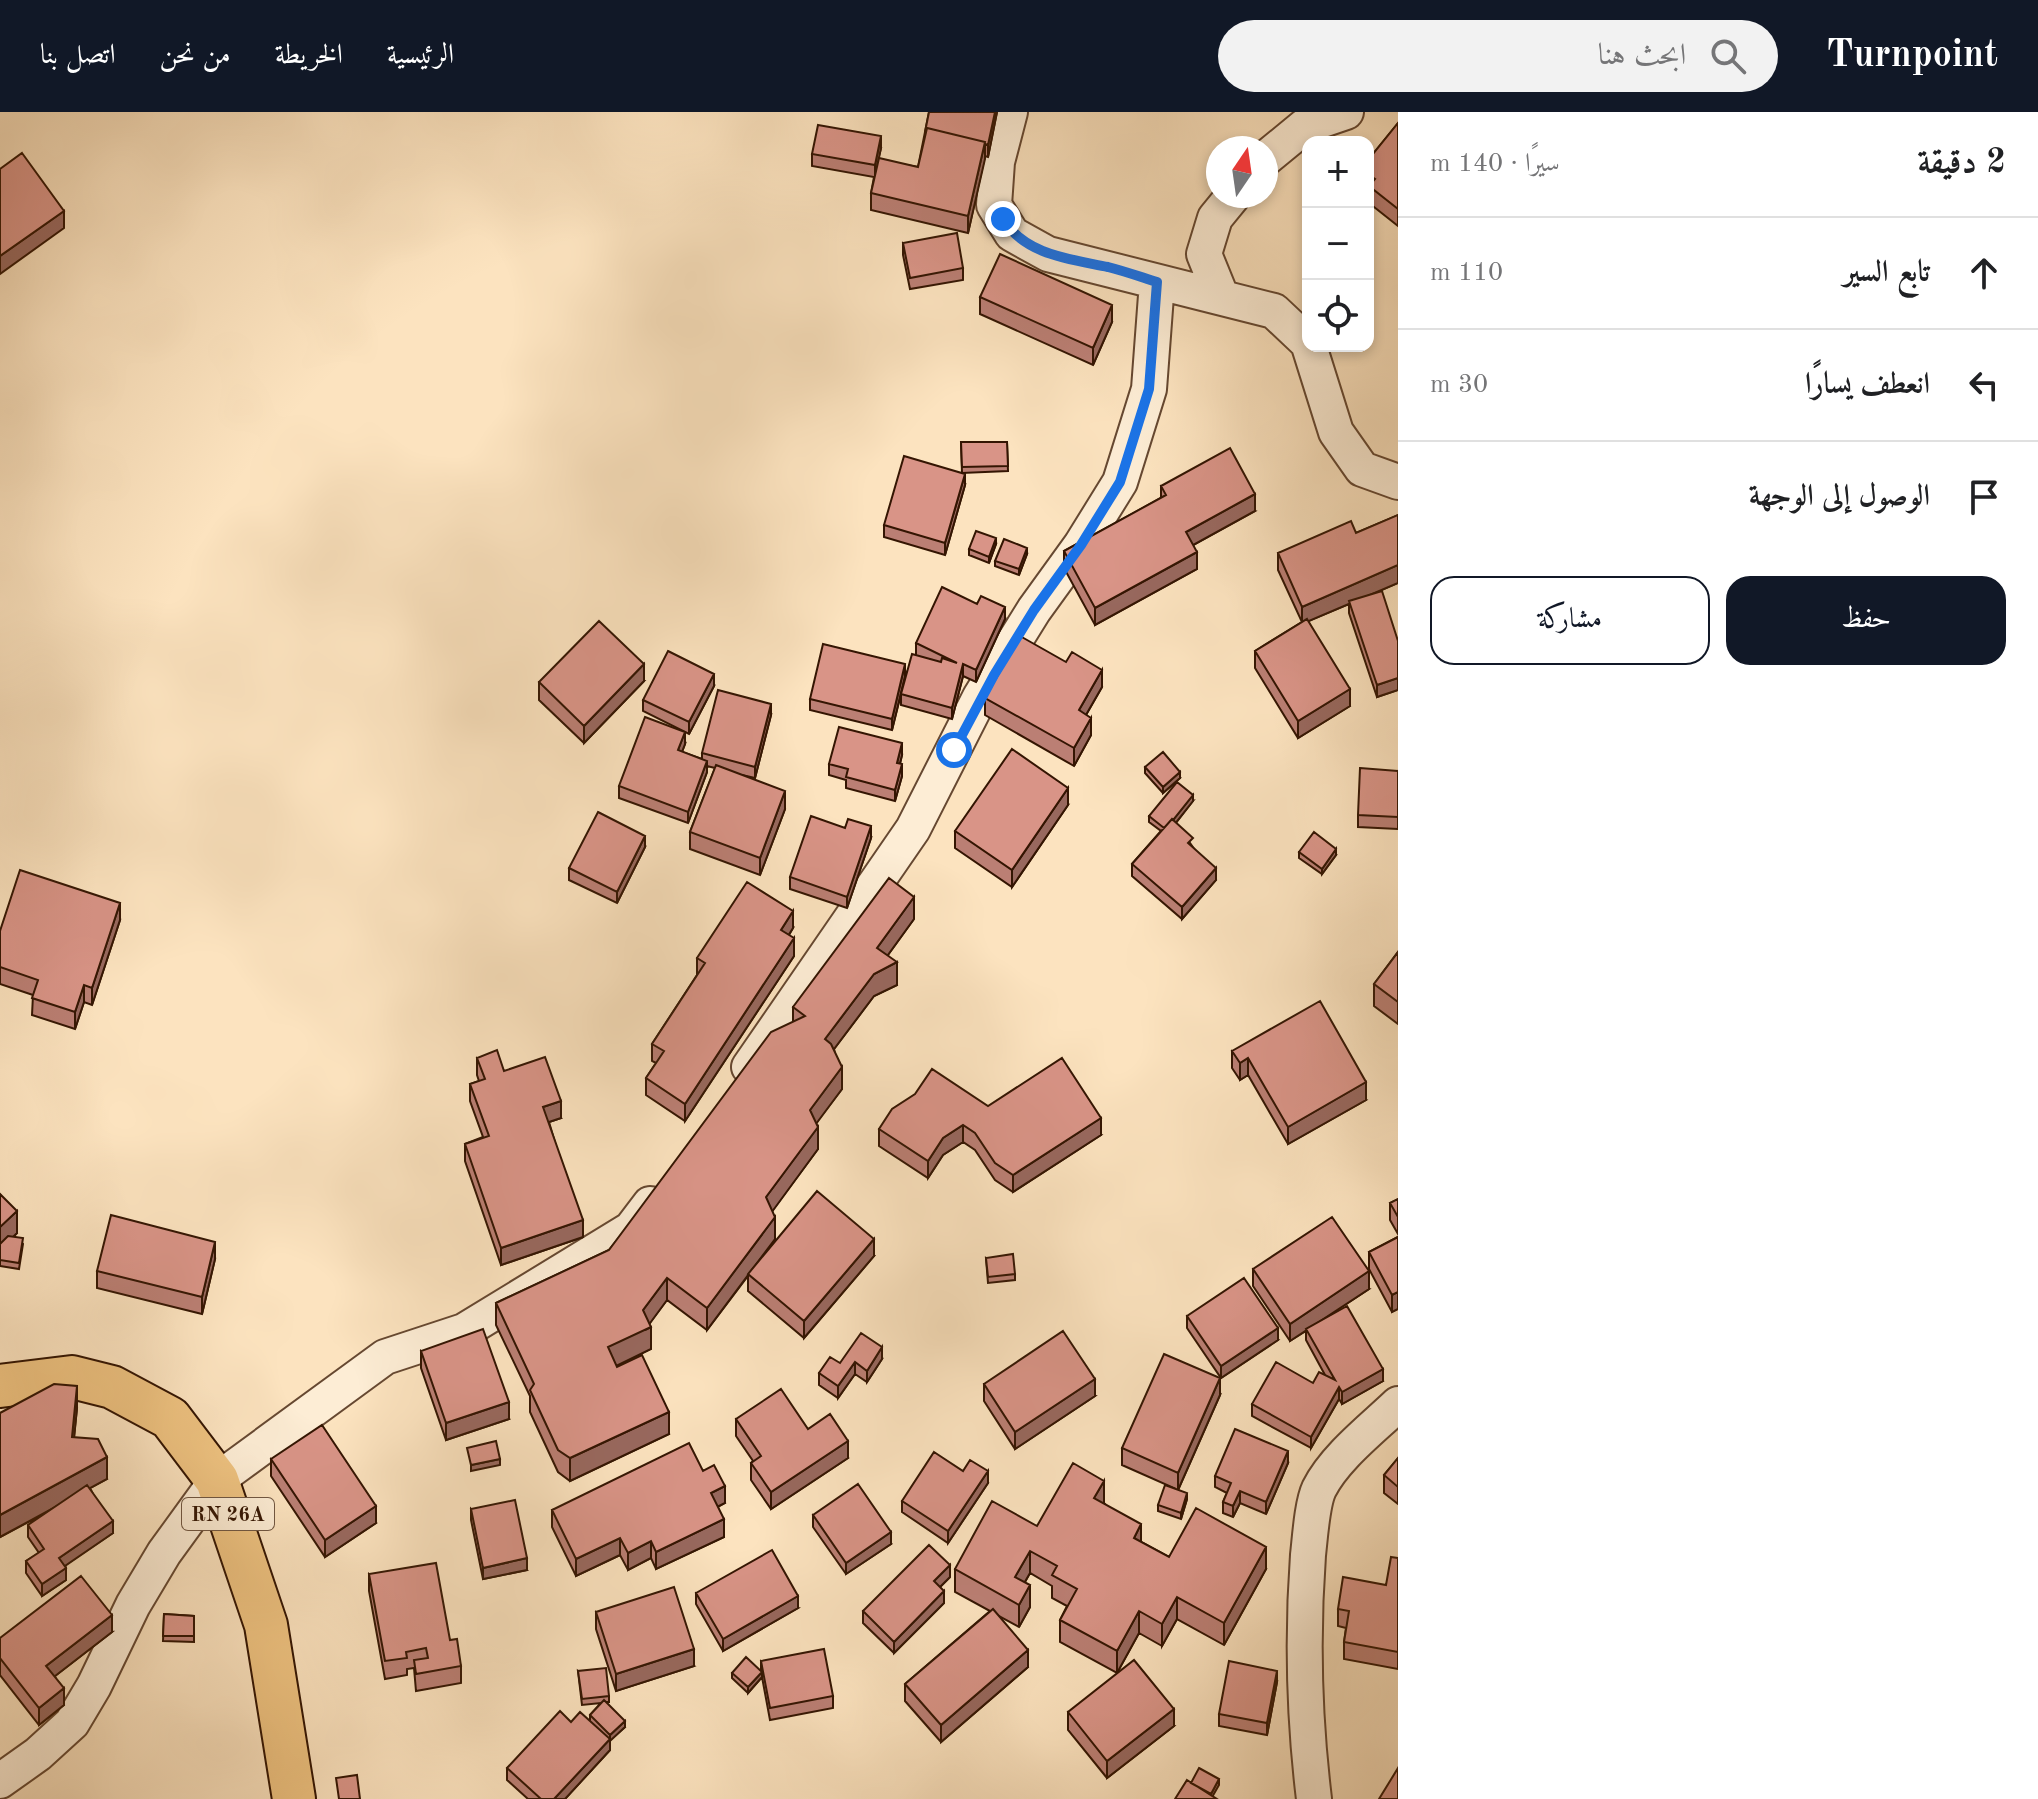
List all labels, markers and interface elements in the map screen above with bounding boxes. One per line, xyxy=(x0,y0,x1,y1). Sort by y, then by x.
search box xyxy=(1218,20,1778,92)
icon: search xyxy=(1706,34,1750,78)
text: Turnpoint xyxy=(1826,37,1998,75)
text: ابحث هنا xyxy=(1598,41,1686,71)
text: اتصل بنا xyxy=(40,42,116,70)
text: من نحن xyxy=(160,42,231,70)
text: الخريطة xyxy=(275,42,343,70)
text: الرئيسية xyxy=(387,42,454,70)
north arrow xyxy=(1206,136,1278,208)
map controls xyxy=(1302,136,1374,352)
button: + xyxy=(1302,136,1374,208)
text: 2 دقيقة xyxy=(1917,146,2006,180)
text: سيرًا · 140 m xyxy=(1430,151,1560,177)
route end xyxy=(985,201,1021,237)
button: − xyxy=(1302,208,1374,280)
icon: ahead xyxy=(1962,251,2006,295)
text: تابع السير xyxy=(1843,258,1930,288)
text: 110 m xyxy=(1430,260,1503,286)
button: locate xyxy=(1302,280,1374,352)
icon: left xyxy=(1962,363,2006,407)
text: انعطف يسارًا xyxy=(1805,370,1930,400)
text: 30 m xyxy=(1430,372,1488,398)
icon: arrive xyxy=(1962,475,2006,519)
text: الوصول إلى الوجهة xyxy=(1749,482,1930,512)
button: مشاركة xyxy=(1430,576,1710,665)
button: حفظ xyxy=(1726,576,2006,665)
route start xyxy=(936,732,972,768)
road number: RN 26A xyxy=(182,1498,274,1530)

